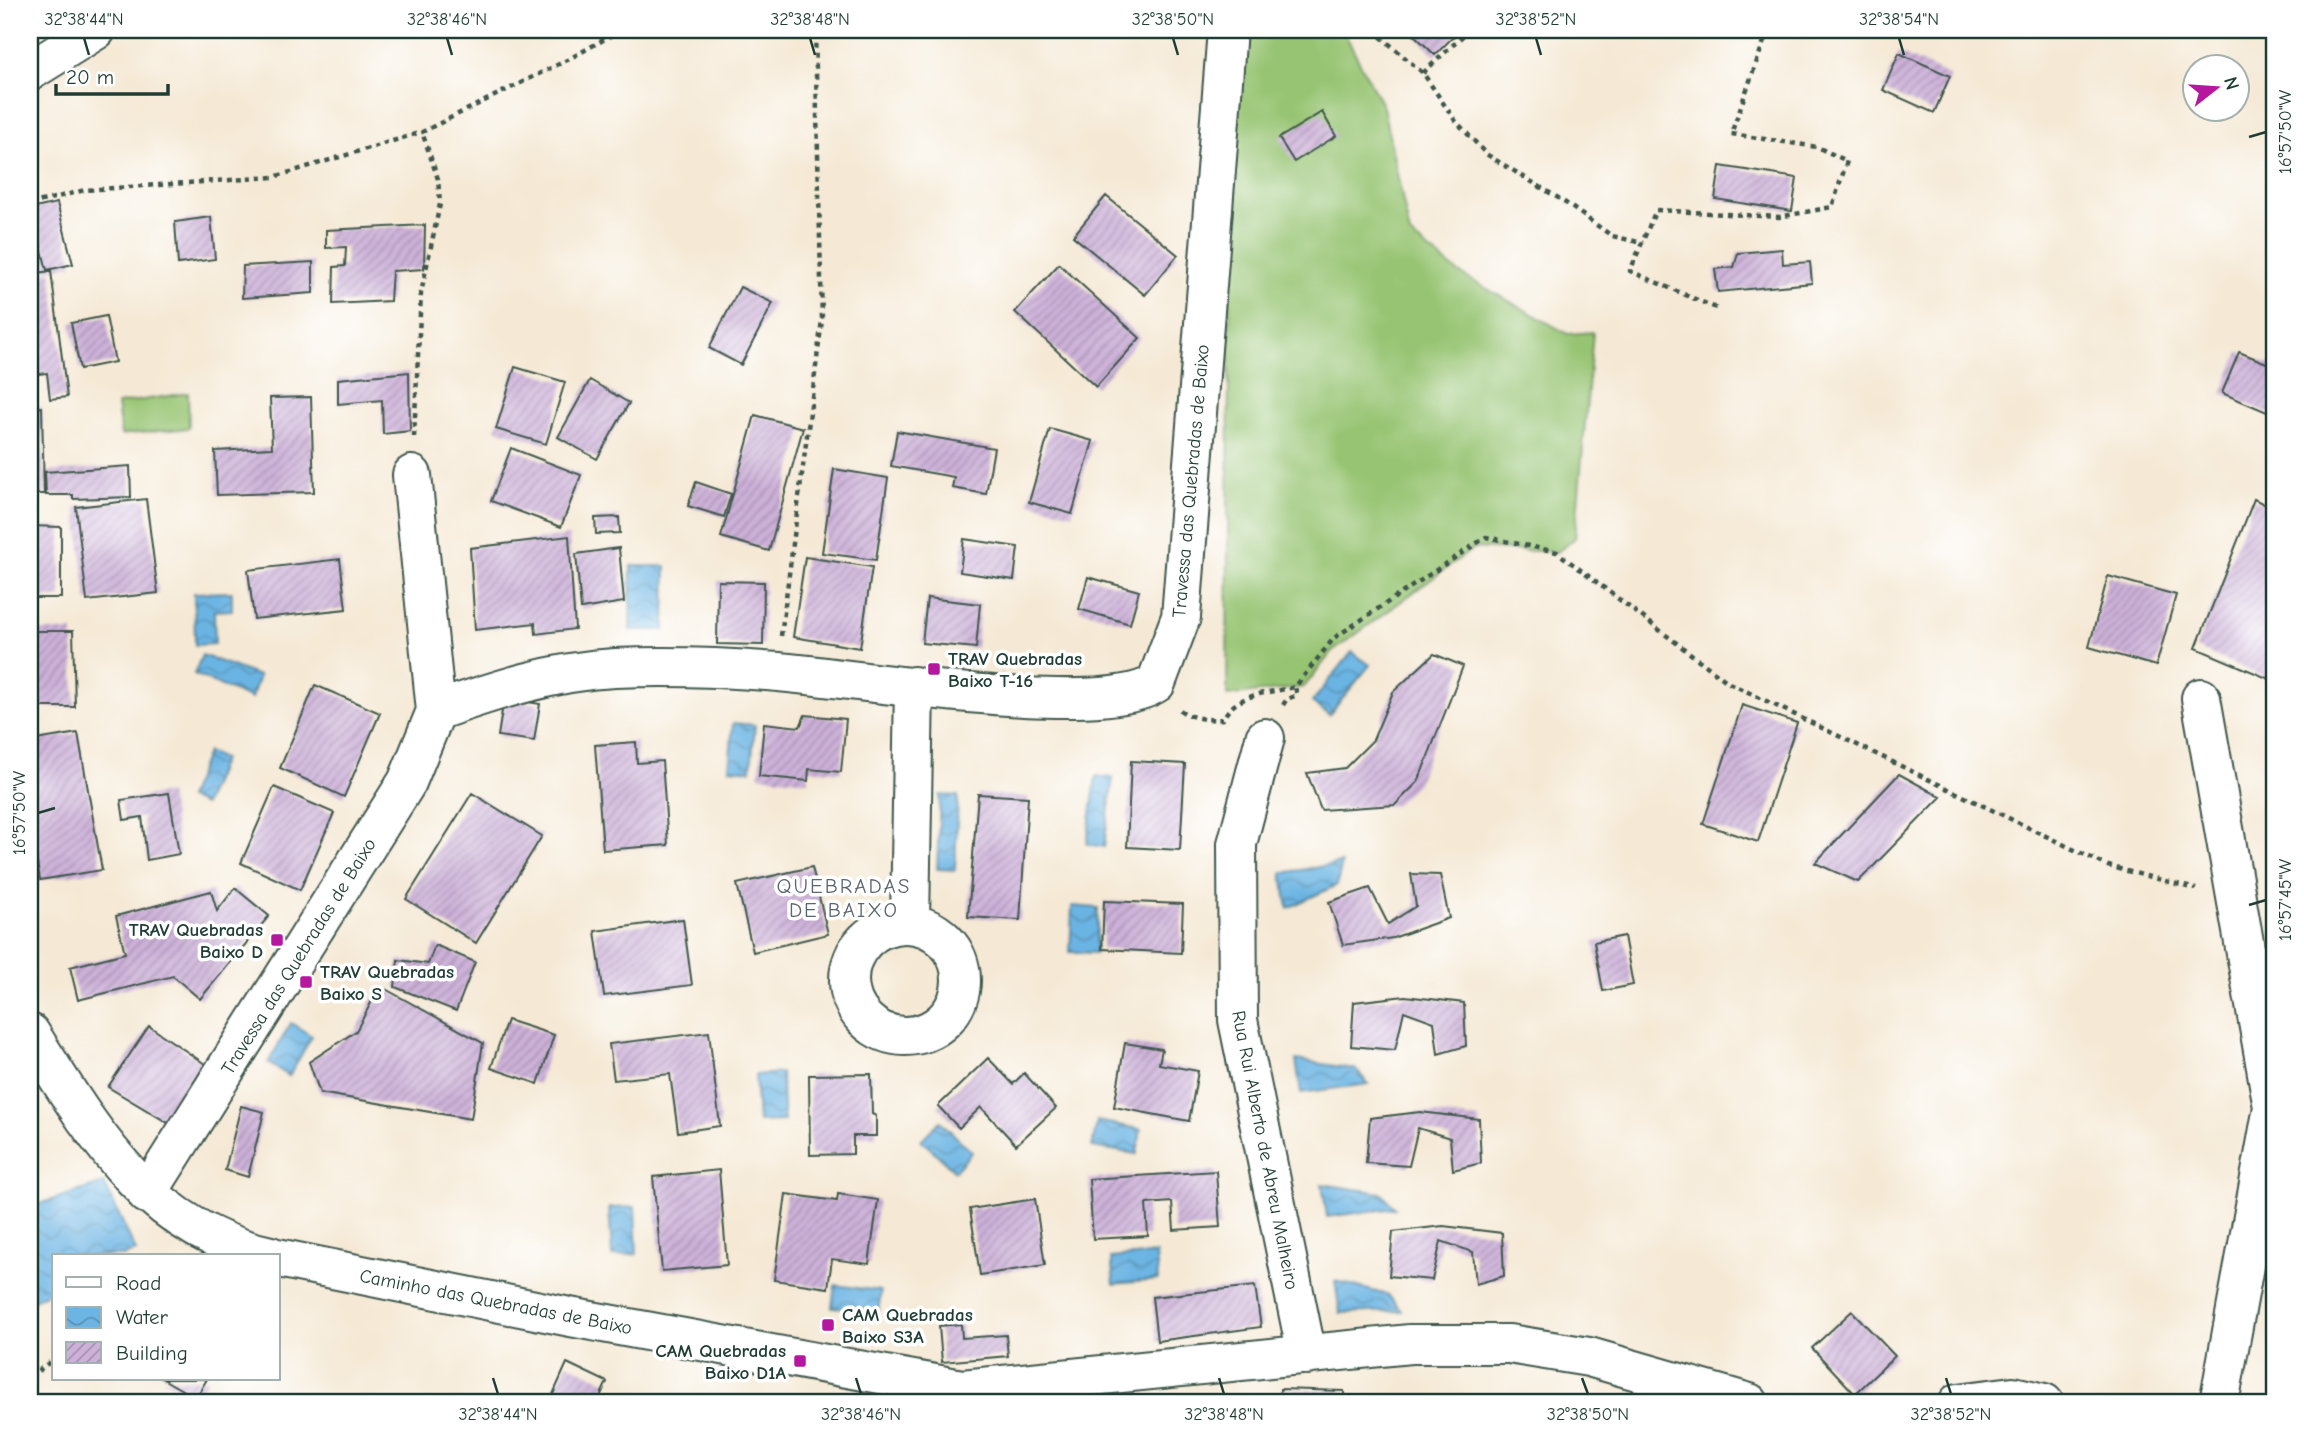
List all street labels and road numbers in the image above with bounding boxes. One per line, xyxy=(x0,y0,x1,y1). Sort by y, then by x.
street label: Travessa das Quebradas de Baixo xyxy=(1168,343,1214,619)
street label: Travessa das Quebradas de Baixo xyxy=(217,834,381,1079)
street label: Rua Rui Alberto de Abreu Malheiro xyxy=(1227,1009,1303,1292)
street label: Caminho das Quebradas de Baixo xyxy=(358,1265,634,1339)

